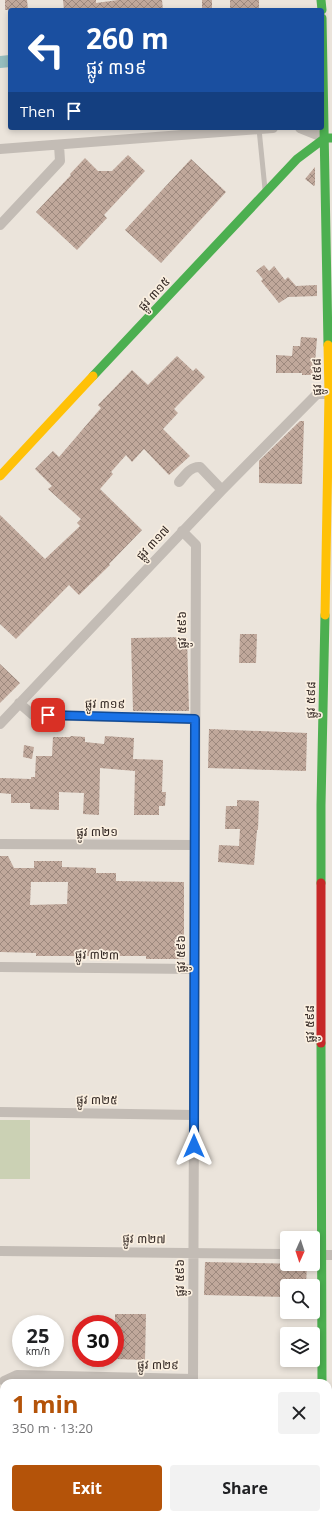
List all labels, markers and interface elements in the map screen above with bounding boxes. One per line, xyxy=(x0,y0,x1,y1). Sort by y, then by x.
text: 260 m xyxy=(86,19,169,57)
icon: left xyxy=(20,24,72,76)
text: ផ្លូវ ៣១៩ xyxy=(86,55,146,79)
icon: arrive xyxy=(63,100,85,122)
text: Then xyxy=(20,101,55,121)
street label: ផ្លូវ ៣១៥ xyxy=(134,273,175,316)
street label: ផ្លូវ ៥៩៨ xyxy=(308,358,328,396)
street label: ផ្លូវ ៣១៧ xyxy=(132,522,175,566)
street label: ផ្លូវ ៥៩៦ xyxy=(173,611,193,649)
street label: ផ្លូវ ៥៩៨ xyxy=(302,681,322,719)
street label: ផ្លូវ ៣១៩ xyxy=(85,695,125,715)
pin xyxy=(31,698,65,732)
icon: arrive xyxy=(37,704,59,726)
street label: ផ្លូវ ៣២១ xyxy=(76,823,118,843)
street label: ផ្លូវ ៥៩៦ xyxy=(172,935,192,973)
street label: ផ្លូវ ៣២៣ xyxy=(75,946,119,966)
street label: ផ្លូវ ៥៩៨ xyxy=(301,1005,321,1043)
street label: ផ្លូវ ៣២៥ xyxy=(76,1091,118,1111)
position arrow xyxy=(173,1125,215,1167)
street label: ផ្លូវ ៣២៧ xyxy=(122,1230,166,1250)
north arrow xyxy=(280,1231,320,1271)
map controls xyxy=(280,1231,320,1367)
street label: ផ្លូវ ៥៩៦ xyxy=(171,1259,191,1297)
button: search xyxy=(280,1279,320,1319)
speed limit sign: 30 xyxy=(72,1315,124,1367)
text: 25 xyxy=(27,1322,49,1349)
button: layers xyxy=(280,1327,320,1367)
text: km/h xyxy=(26,1344,50,1358)
street label: ផ្លូវ ៣២៩ xyxy=(137,1356,179,1376)
text: 1 min xyxy=(12,1387,79,1420)
button: close xyxy=(278,1392,320,1434)
text: 350 m · 13:20 xyxy=(12,1419,93,1437)
button: Exit xyxy=(12,1465,162,1511)
button: Share xyxy=(170,1465,320,1511)

